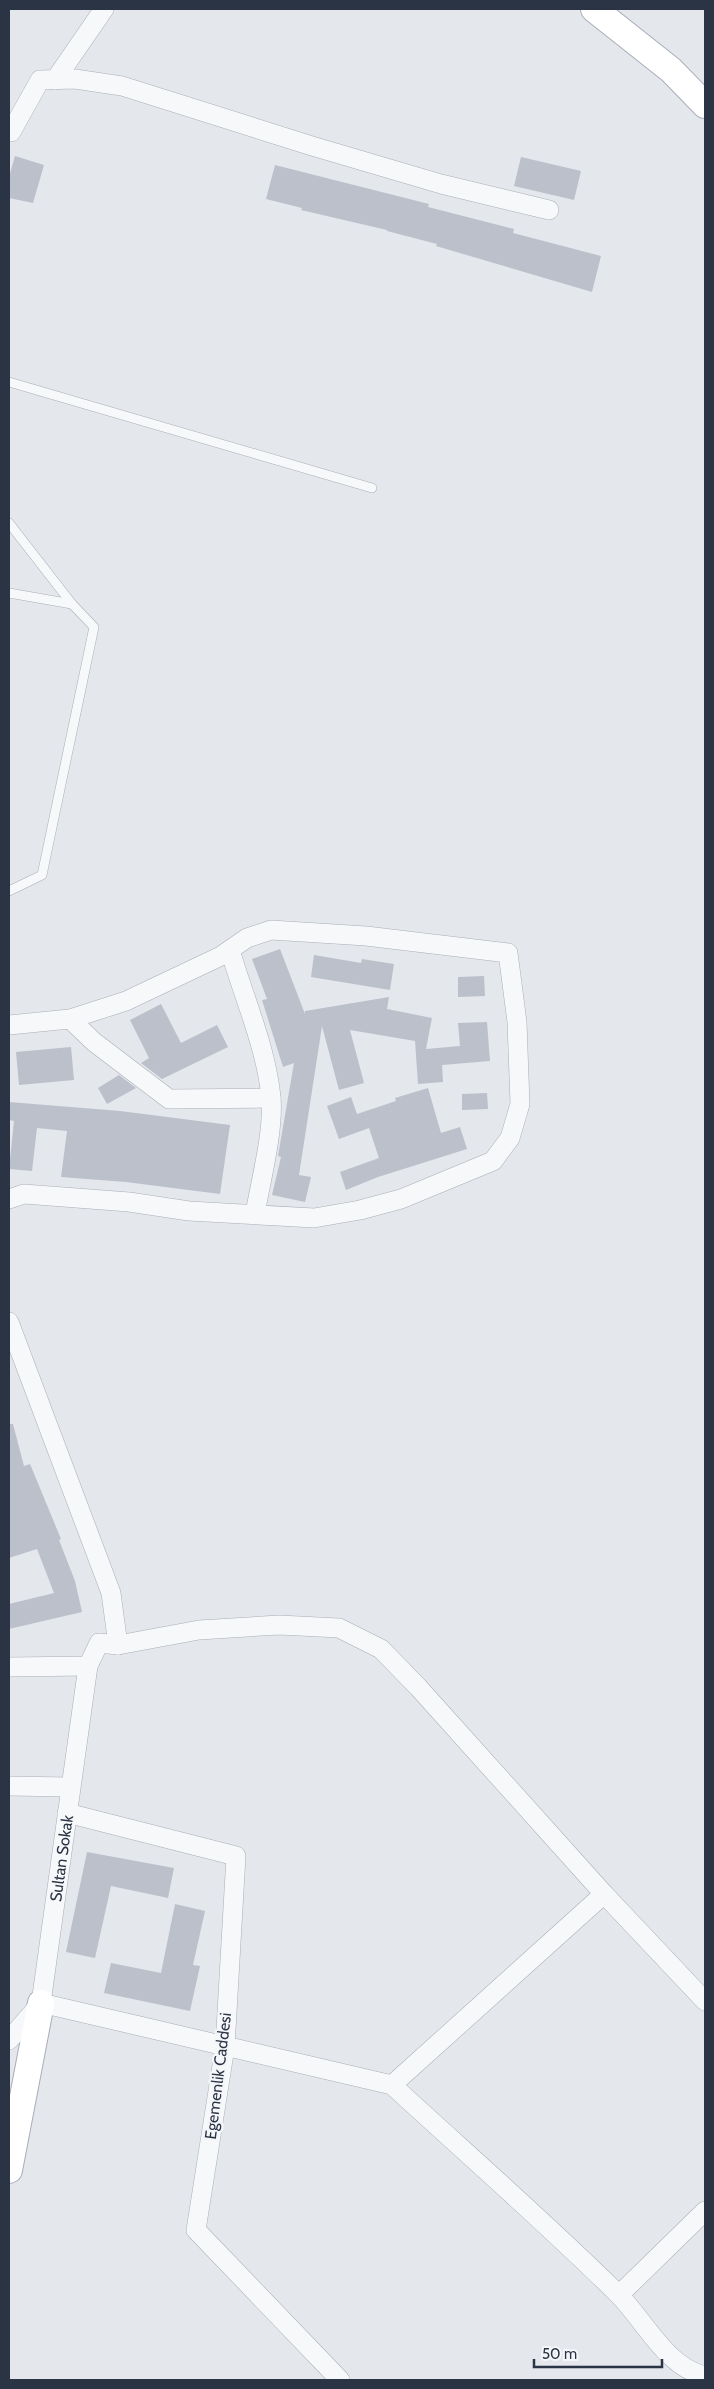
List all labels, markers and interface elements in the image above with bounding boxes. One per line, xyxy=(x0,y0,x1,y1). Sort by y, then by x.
street label: Sultan Sokak xyxy=(46,1813,77,1903)
street label: Egemenlik Caddesi xyxy=(201,2012,235,2140)
scale bar xyxy=(534,2336,662,2368)
text: 50 m xyxy=(542,2345,577,2363)

